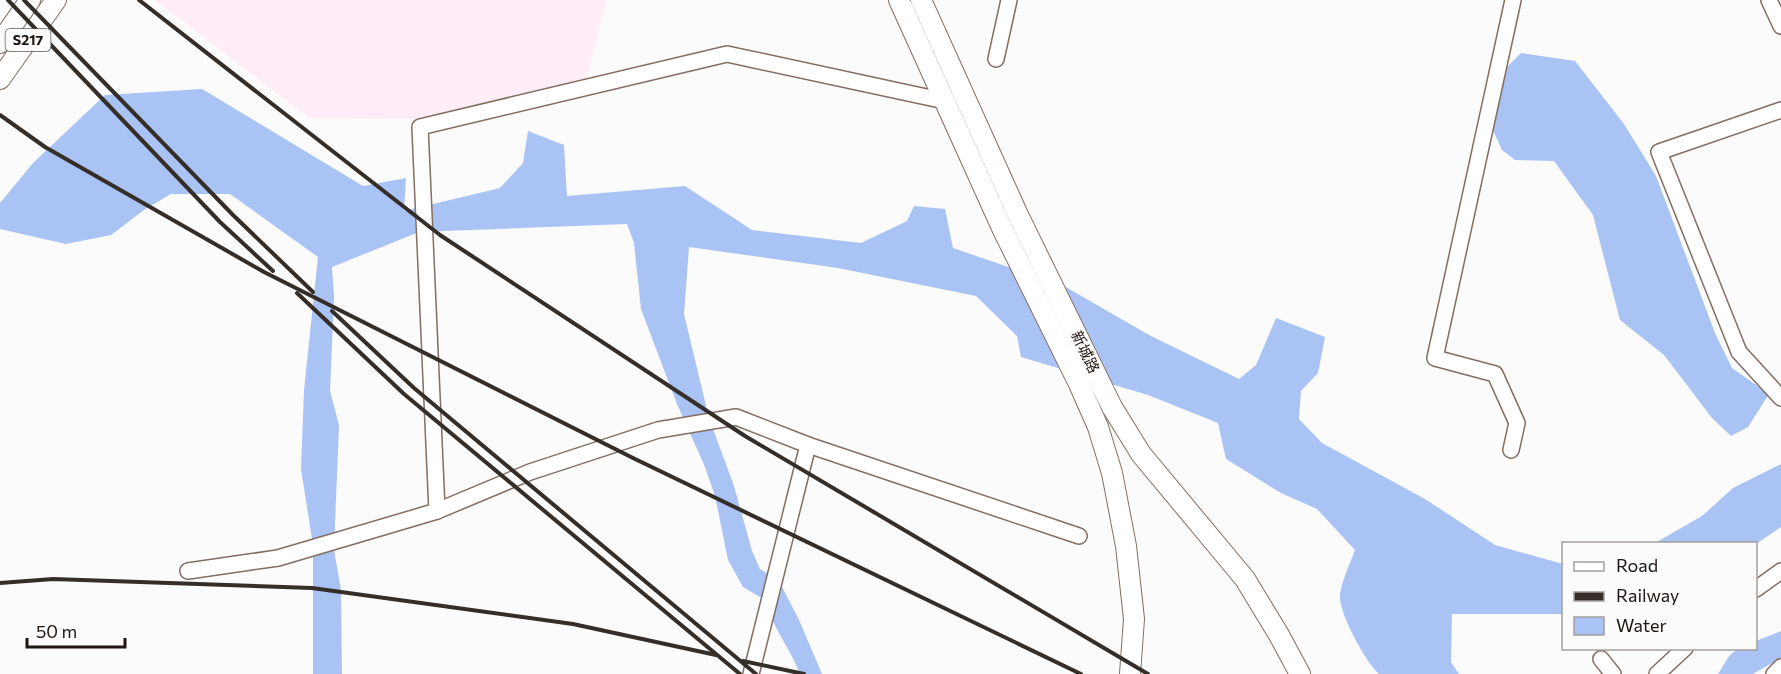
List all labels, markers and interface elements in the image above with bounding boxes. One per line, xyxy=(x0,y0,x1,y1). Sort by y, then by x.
road number: S217 xyxy=(6,29,51,51)
street label: 新城路 xyxy=(1068,327,1104,376)
legend xyxy=(1562,542,1757,650)
text: Road xyxy=(1616,554,1658,576)
text: Railway xyxy=(1616,584,1679,606)
scale bar xyxy=(27,611,124,649)
text: Water xyxy=(1616,614,1667,636)
text: 50 m xyxy=(36,620,77,642)

